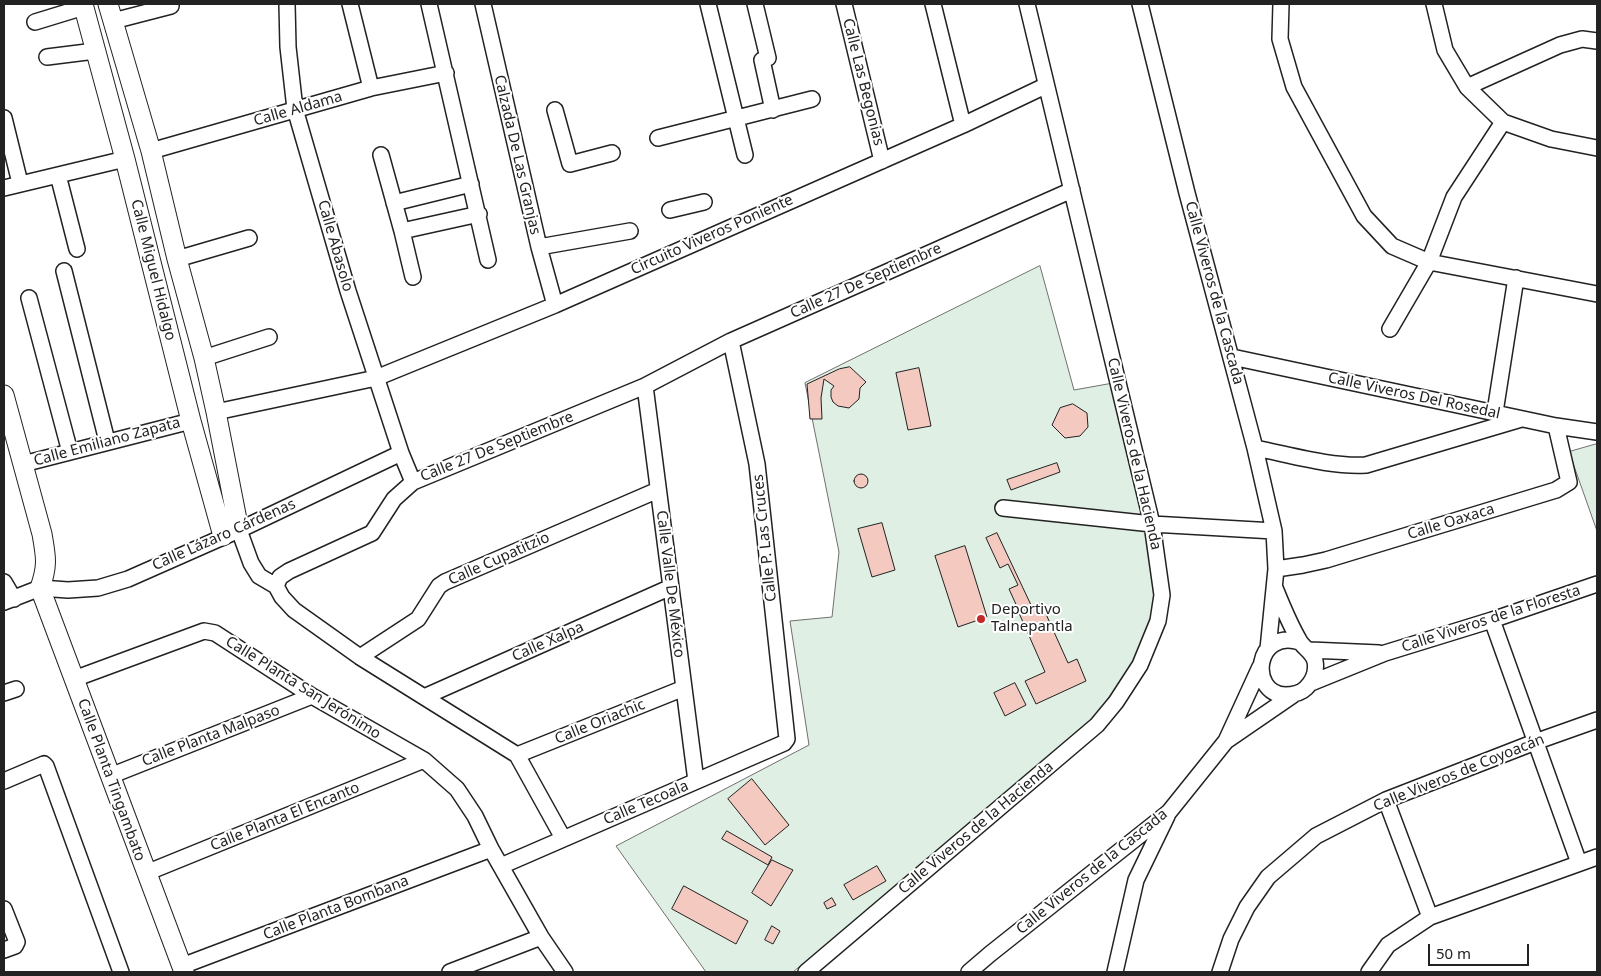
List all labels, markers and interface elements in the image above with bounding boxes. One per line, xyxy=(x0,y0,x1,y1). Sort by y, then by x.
street label: Calle Las Begonias xyxy=(838,16,888,148)
street label: Calzada De Las Granjas xyxy=(490,73,544,237)
street label: Calle Aldama xyxy=(252,88,344,130)
street label: Circuito Viveros Poniente xyxy=(628,191,796,279)
street label: Calle Miguel Hidalgo xyxy=(127,197,179,343)
street label: Calle Abasolo xyxy=(313,198,357,294)
street label: Calle Viveros de la Cascada xyxy=(1181,199,1247,387)
street label: Calle 27 De Septiembre xyxy=(788,239,944,323)
street label: Calle Viveros de la Hacienda xyxy=(1103,356,1165,552)
street label: Calle Viveros Del Rosedal xyxy=(1326,369,1502,423)
street label: Calle 27 De Septiembre xyxy=(418,408,576,486)
street label: Calle Emiliano Zapata xyxy=(32,414,182,470)
street label: Calle P. Las Cruces xyxy=(749,473,781,603)
street label: Calle Lázaro Cárdenas xyxy=(150,495,298,575)
street label: Calle Oaxaca xyxy=(1405,500,1497,544)
street label: Calle Valle De México xyxy=(652,509,688,659)
street label: Calle Cupatitzio xyxy=(446,529,552,589)
street label: Calle Viveros de la Floresta xyxy=(1399,582,1583,656)
place label: Deportivo Talnepantla xyxy=(991,601,1073,636)
marker: Deportivo Talnepantla xyxy=(975,613,987,625)
street label: Calle Xalpa xyxy=(509,618,587,666)
street label: Calle Planta San Jerónimo xyxy=(222,633,384,743)
street label: Calle Planta Tingambato xyxy=(73,696,149,864)
street label: Calle Oriachic xyxy=(552,696,648,748)
street label: Calle Planta Malpaso xyxy=(140,701,282,771)
street label: Calle Viveros de Coyoacán xyxy=(1371,730,1547,816)
street label: Calle Viveros de la Hacienda xyxy=(895,758,1057,898)
street label: Calle Tecoala xyxy=(601,777,691,829)
street label: Calle Planta El Encanto xyxy=(208,779,362,855)
street label: Calle Viveros de la Cascada xyxy=(1013,806,1171,938)
street label: Calle Planta Bombana xyxy=(261,872,411,944)
scale bar xyxy=(1431,934,1532,966)
text: 50 m xyxy=(1436,943,1471,963)

